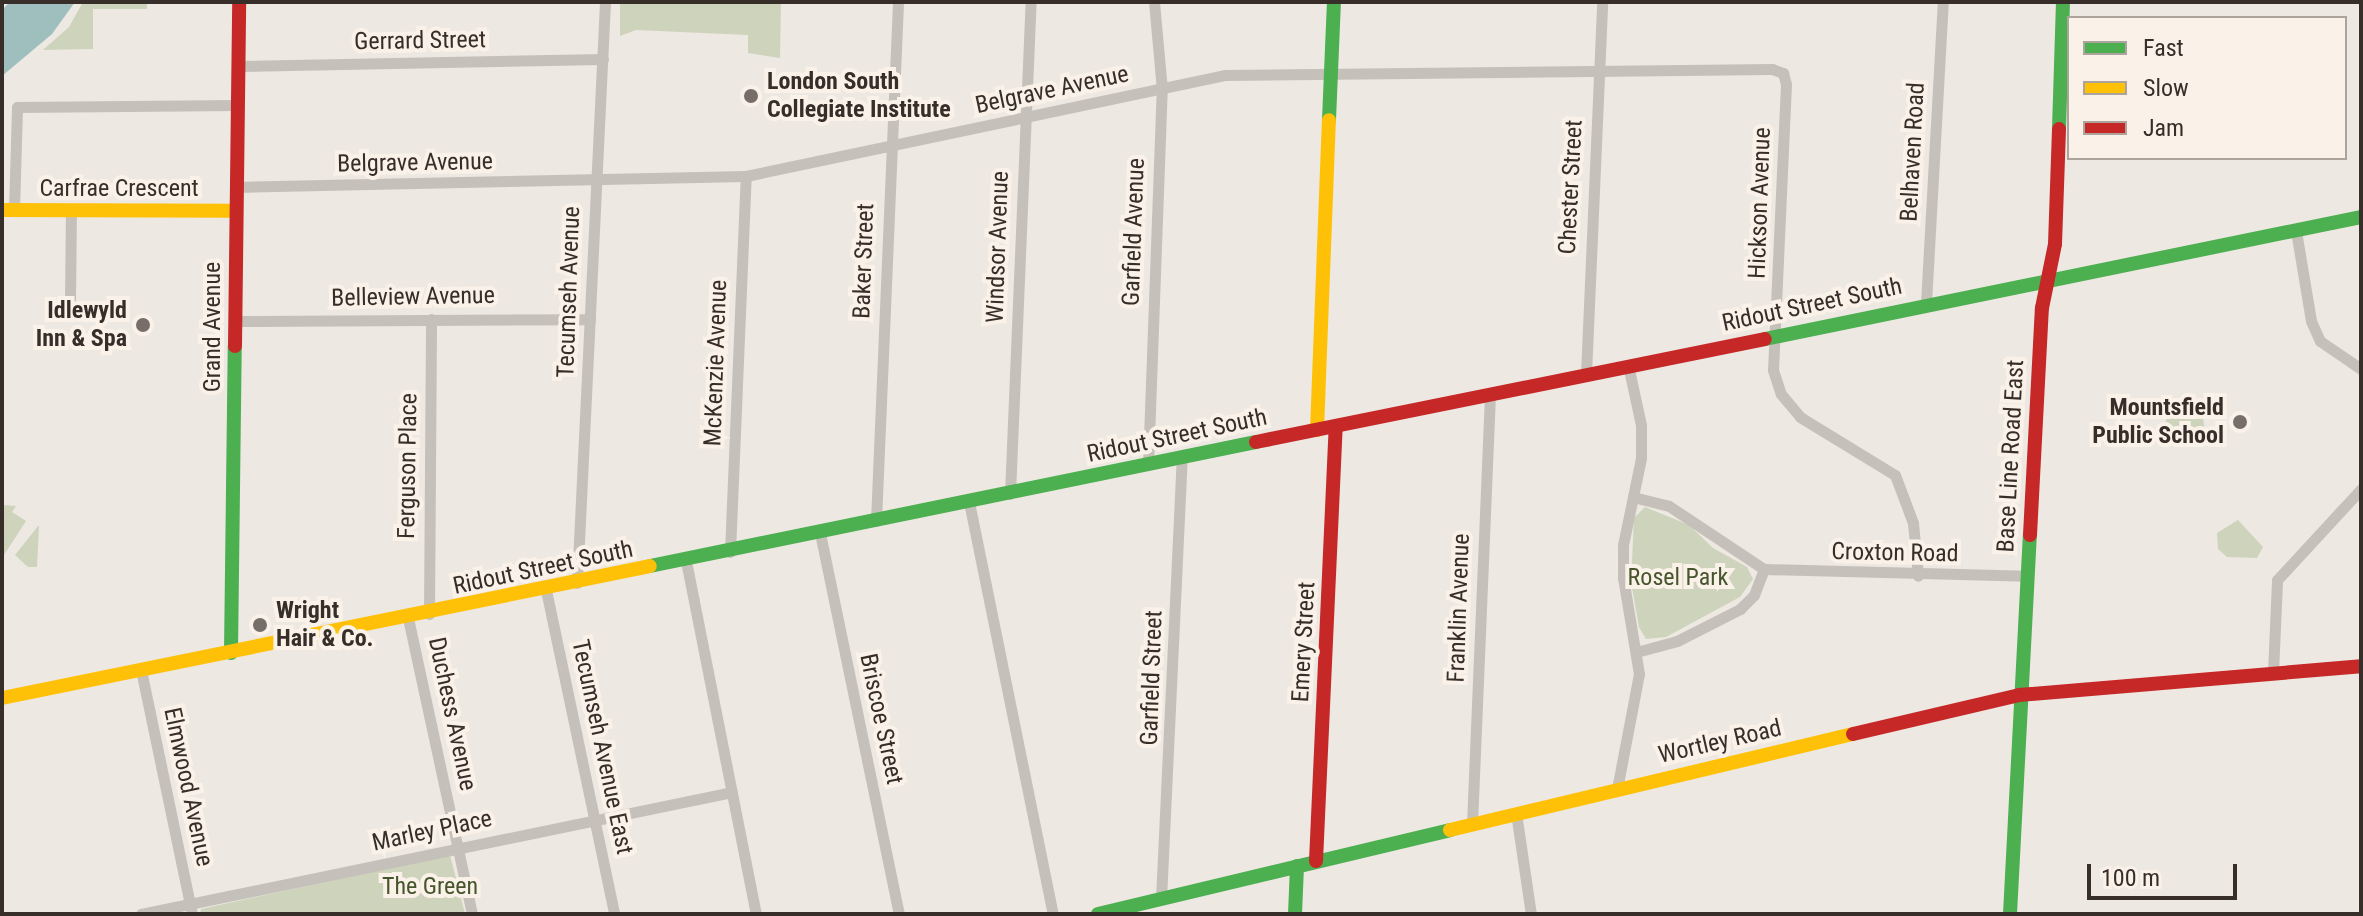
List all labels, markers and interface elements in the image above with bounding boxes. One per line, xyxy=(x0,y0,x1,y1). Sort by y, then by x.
legend xyxy=(2067,16,2347,160)
street label: Gerrard Street xyxy=(354,25,486,57)
text: Fast xyxy=(2143,34,2184,62)
street label: Belgrave Avenue xyxy=(973,60,1131,120)
place label: London South Collegiate Institute xyxy=(767,68,951,124)
text: Slow xyxy=(2143,74,2189,102)
street label: Belhaven Road xyxy=(1895,82,1931,222)
marker: London South Collegiate Institute xyxy=(742,87,760,105)
text: Jam xyxy=(2143,114,2184,142)
street label: Chester Street xyxy=(1553,119,1589,255)
street label: Hickson Avenue xyxy=(1743,127,1777,279)
street label: Belgrave Avenue xyxy=(337,147,493,179)
street label: Garfield Avenue xyxy=(1117,158,1151,306)
street label: Windsor Avenue xyxy=(981,170,1015,324)
street label: Carfrae Crescent xyxy=(39,175,199,203)
street label: Baker Street xyxy=(848,203,880,319)
street label: Tecumseh Avenue xyxy=(552,206,586,378)
street label: Grand Avenue xyxy=(199,262,227,392)
street label: Ridout Street South xyxy=(1720,272,1904,338)
street label: McKenzie Avenue xyxy=(699,279,733,447)
street label: Belleview Avenue xyxy=(331,281,495,313)
place label: Idlewyld Inn & Spa xyxy=(36,297,127,353)
marker: Idlewyld Inn & Spa xyxy=(134,316,152,334)
street label: Base Line Road East xyxy=(1992,359,2030,553)
street label: Ferguson Place xyxy=(392,393,424,539)
place label: Mountsfield Public School xyxy=(2092,394,2224,450)
street label: Ridout Street South xyxy=(1085,403,1269,469)
marker: Mountsfield Public School xyxy=(2231,413,2249,431)
street label: Franklin Avenue xyxy=(1442,533,1476,683)
street label: Ridout Street South xyxy=(451,535,635,601)
street label: Croxton Road xyxy=(1831,537,1959,569)
park label: Rosel Park xyxy=(1628,564,1728,592)
street label: Emery Street xyxy=(1286,581,1322,703)
place label: Wright Hair & Co. xyxy=(276,597,374,653)
street label: Garfield Street xyxy=(1135,610,1169,746)
marker: Wright Hair & Co. xyxy=(251,616,269,634)
street label: Duchess Avenue xyxy=(422,635,482,793)
street label: Tecumseh Avenue East xyxy=(565,637,639,857)
street label: Briscoe Street xyxy=(853,651,909,787)
street label: Elmwood Avenue xyxy=(157,705,219,869)
street label: Wortley Road xyxy=(1656,714,1784,770)
street label: Marley Place xyxy=(369,804,495,858)
scale bar xyxy=(2091,848,2241,898)
text: 100 m xyxy=(2101,864,2160,892)
park label: The Green xyxy=(382,873,478,901)

